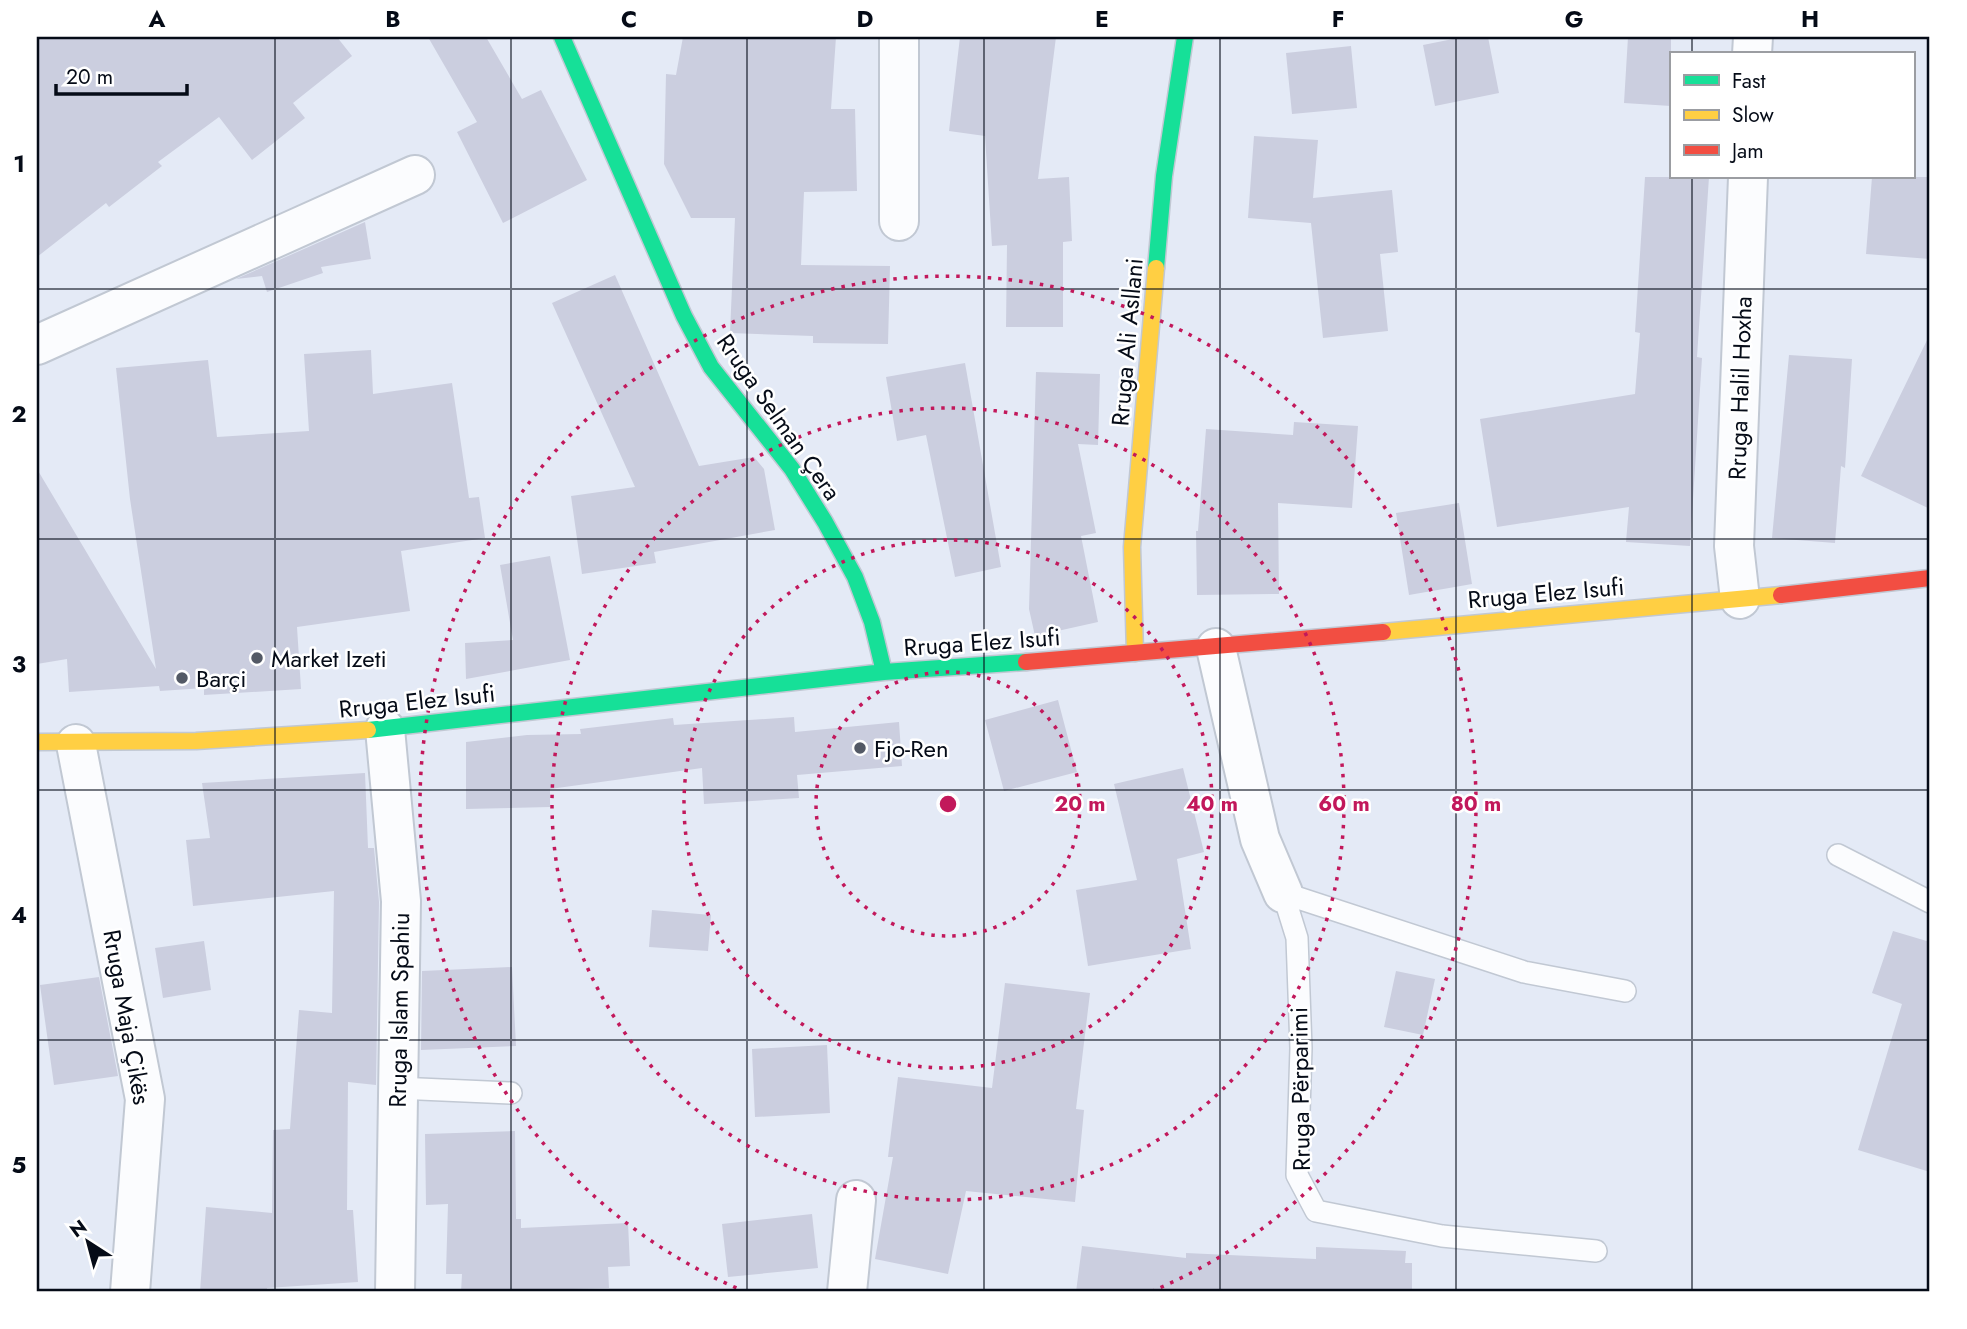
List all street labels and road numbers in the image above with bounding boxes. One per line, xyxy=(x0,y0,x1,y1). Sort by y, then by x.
street label: Rruga Ali Asllani xyxy=(1102,257,1152,427)
street label: Rruga Halil Hoxha xyxy=(1719,295,1761,481)
street label: Rruga Selman Çera xyxy=(708,327,850,507)
street label: Rruga Elez Isufi xyxy=(1466,569,1626,617)
street label: Rruga Elez Isufi xyxy=(903,619,1061,665)
street label: Rruga Elez Isufi xyxy=(337,675,497,727)
street label: Rruga Islam Spahiu xyxy=(380,912,418,1108)
street label: Rruga Maja Çikës xyxy=(94,927,160,1107)
street label: Rruga Përparimi xyxy=(1281,1007,1319,1171)

